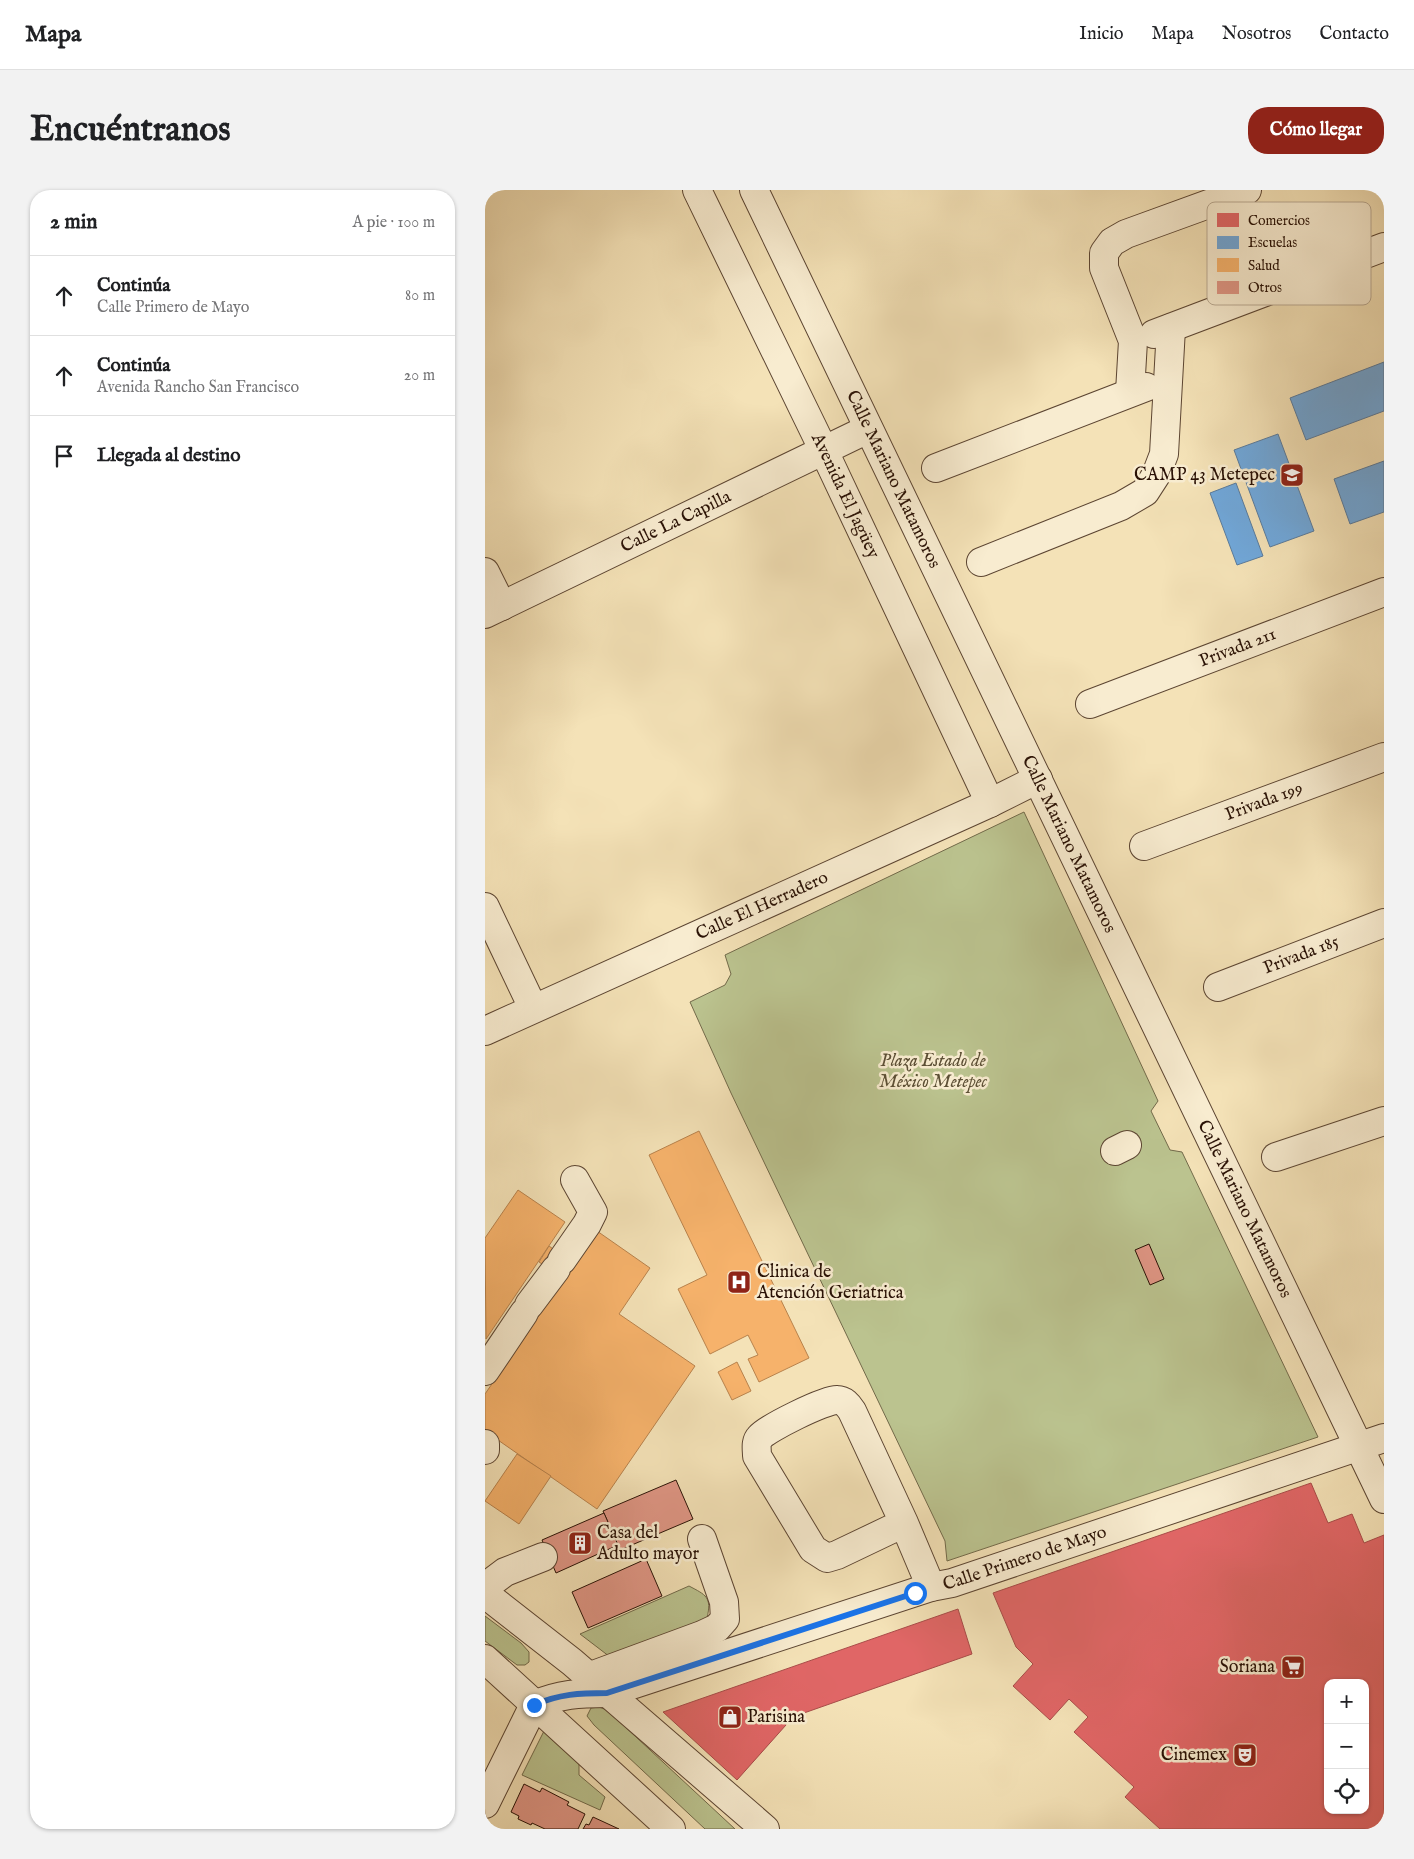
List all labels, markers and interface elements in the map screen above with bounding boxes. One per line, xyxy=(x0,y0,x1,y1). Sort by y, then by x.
text: Mapa xyxy=(25,19,81,50)
text: Inicio xyxy=(1079,23,1124,46)
text: Mapa xyxy=(1152,23,1194,46)
text: Nosotros xyxy=(1222,23,1291,46)
text: Contacto xyxy=(1319,23,1389,46)
button: Cómo llegar xyxy=(1248,107,1384,154)
text: Encuéntranos xyxy=(30,108,230,153)
legend xyxy=(1207,202,1371,305)
text: 2 min xyxy=(50,209,97,236)
text: Comercios xyxy=(1248,212,1310,230)
text: A pie · 100 m xyxy=(353,213,435,233)
text: Escuelas xyxy=(1248,234,1297,252)
text: Salud xyxy=(1248,257,1280,275)
text: Continúa xyxy=(97,274,171,298)
text: Otros xyxy=(1248,279,1282,297)
icon: ahead xyxy=(50,282,78,310)
text: 80 m xyxy=(405,286,435,306)
text: Calle Primero de Mayo xyxy=(97,298,249,318)
text: Continúa xyxy=(97,354,171,378)
icon: ahead xyxy=(50,362,78,390)
text: 20 m xyxy=(404,366,435,386)
text: Avenida Rancho San Francisco xyxy=(97,378,299,398)
street label: Calle Mariano Matamoros xyxy=(841,387,946,572)
street label: Avenida El Jagüey xyxy=(805,429,885,562)
icon: arrive xyxy=(50,442,78,470)
text: Llegada al destino xyxy=(97,444,240,468)
school or university icon: CAMP 43 Metepec xyxy=(1279,462,1305,488)
place label: CAMP 43 Metepec xyxy=(1134,464,1275,487)
street label: Calle La Capilla xyxy=(617,485,735,558)
street label: Privada 211 xyxy=(1196,623,1279,673)
street label: Calle Mariano Matamoros xyxy=(1016,751,1121,937)
street label: Privada 199 xyxy=(1222,777,1306,826)
street label: Calle El Herradero xyxy=(692,866,832,946)
street label: Privada 185 xyxy=(1260,930,1343,980)
park label: Plaza Estado de México Metepec xyxy=(879,1050,988,1094)
street label: Calle Mariano Matamoros xyxy=(1192,1116,1297,1302)
place label: Clinica de Atención Geriatrica xyxy=(756,1261,904,1305)
hospital icon: Clinica de Atención Geriatrica xyxy=(726,1269,752,1295)
street label: Calle Primero de Mayo xyxy=(941,1520,1110,1596)
place label: Casa del Adulto mayor xyxy=(596,1522,699,1566)
building icon: Casa del Adulto mayor xyxy=(567,1530,593,1556)
route start xyxy=(904,1582,927,1605)
supermarket icon: Soriana xyxy=(1280,1654,1306,1680)
place label: Soriana xyxy=(1220,1656,1275,1679)
map controls xyxy=(1324,1679,1369,1814)
button: + xyxy=(1324,1679,1369,1724)
route end xyxy=(523,1694,546,1717)
shop icon: Parisina xyxy=(717,1704,743,1730)
place label: Parisina xyxy=(747,1706,805,1729)
button: − xyxy=(1324,1724,1369,1769)
theatre icon: Cinemex xyxy=(1232,1742,1258,1768)
place label: Cinemex xyxy=(1161,1744,1227,1767)
button: locate xyxy=(1324,1769,1369,1814)

